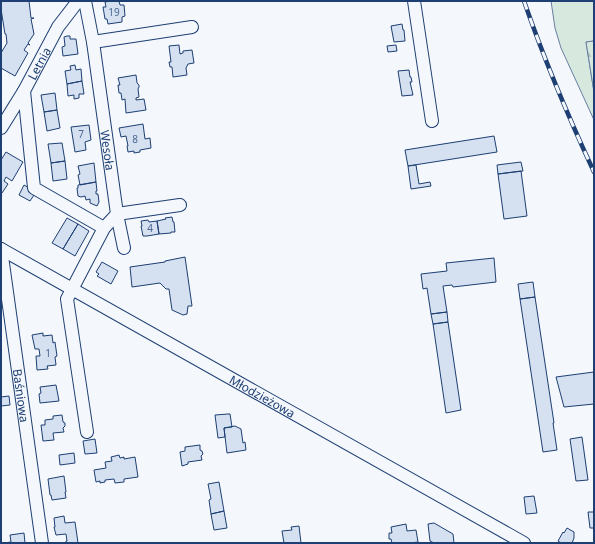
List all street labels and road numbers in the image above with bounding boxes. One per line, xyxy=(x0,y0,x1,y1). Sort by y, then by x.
street label: Letnia xyxy=(23,44,54,83)
street label: Wesoła xyxy=(97,129,119,171)
street label: Baśniowa xyxy=(9,368,34,424)
street label: Młodzieżowa xyxy=(227,371,298,421)

